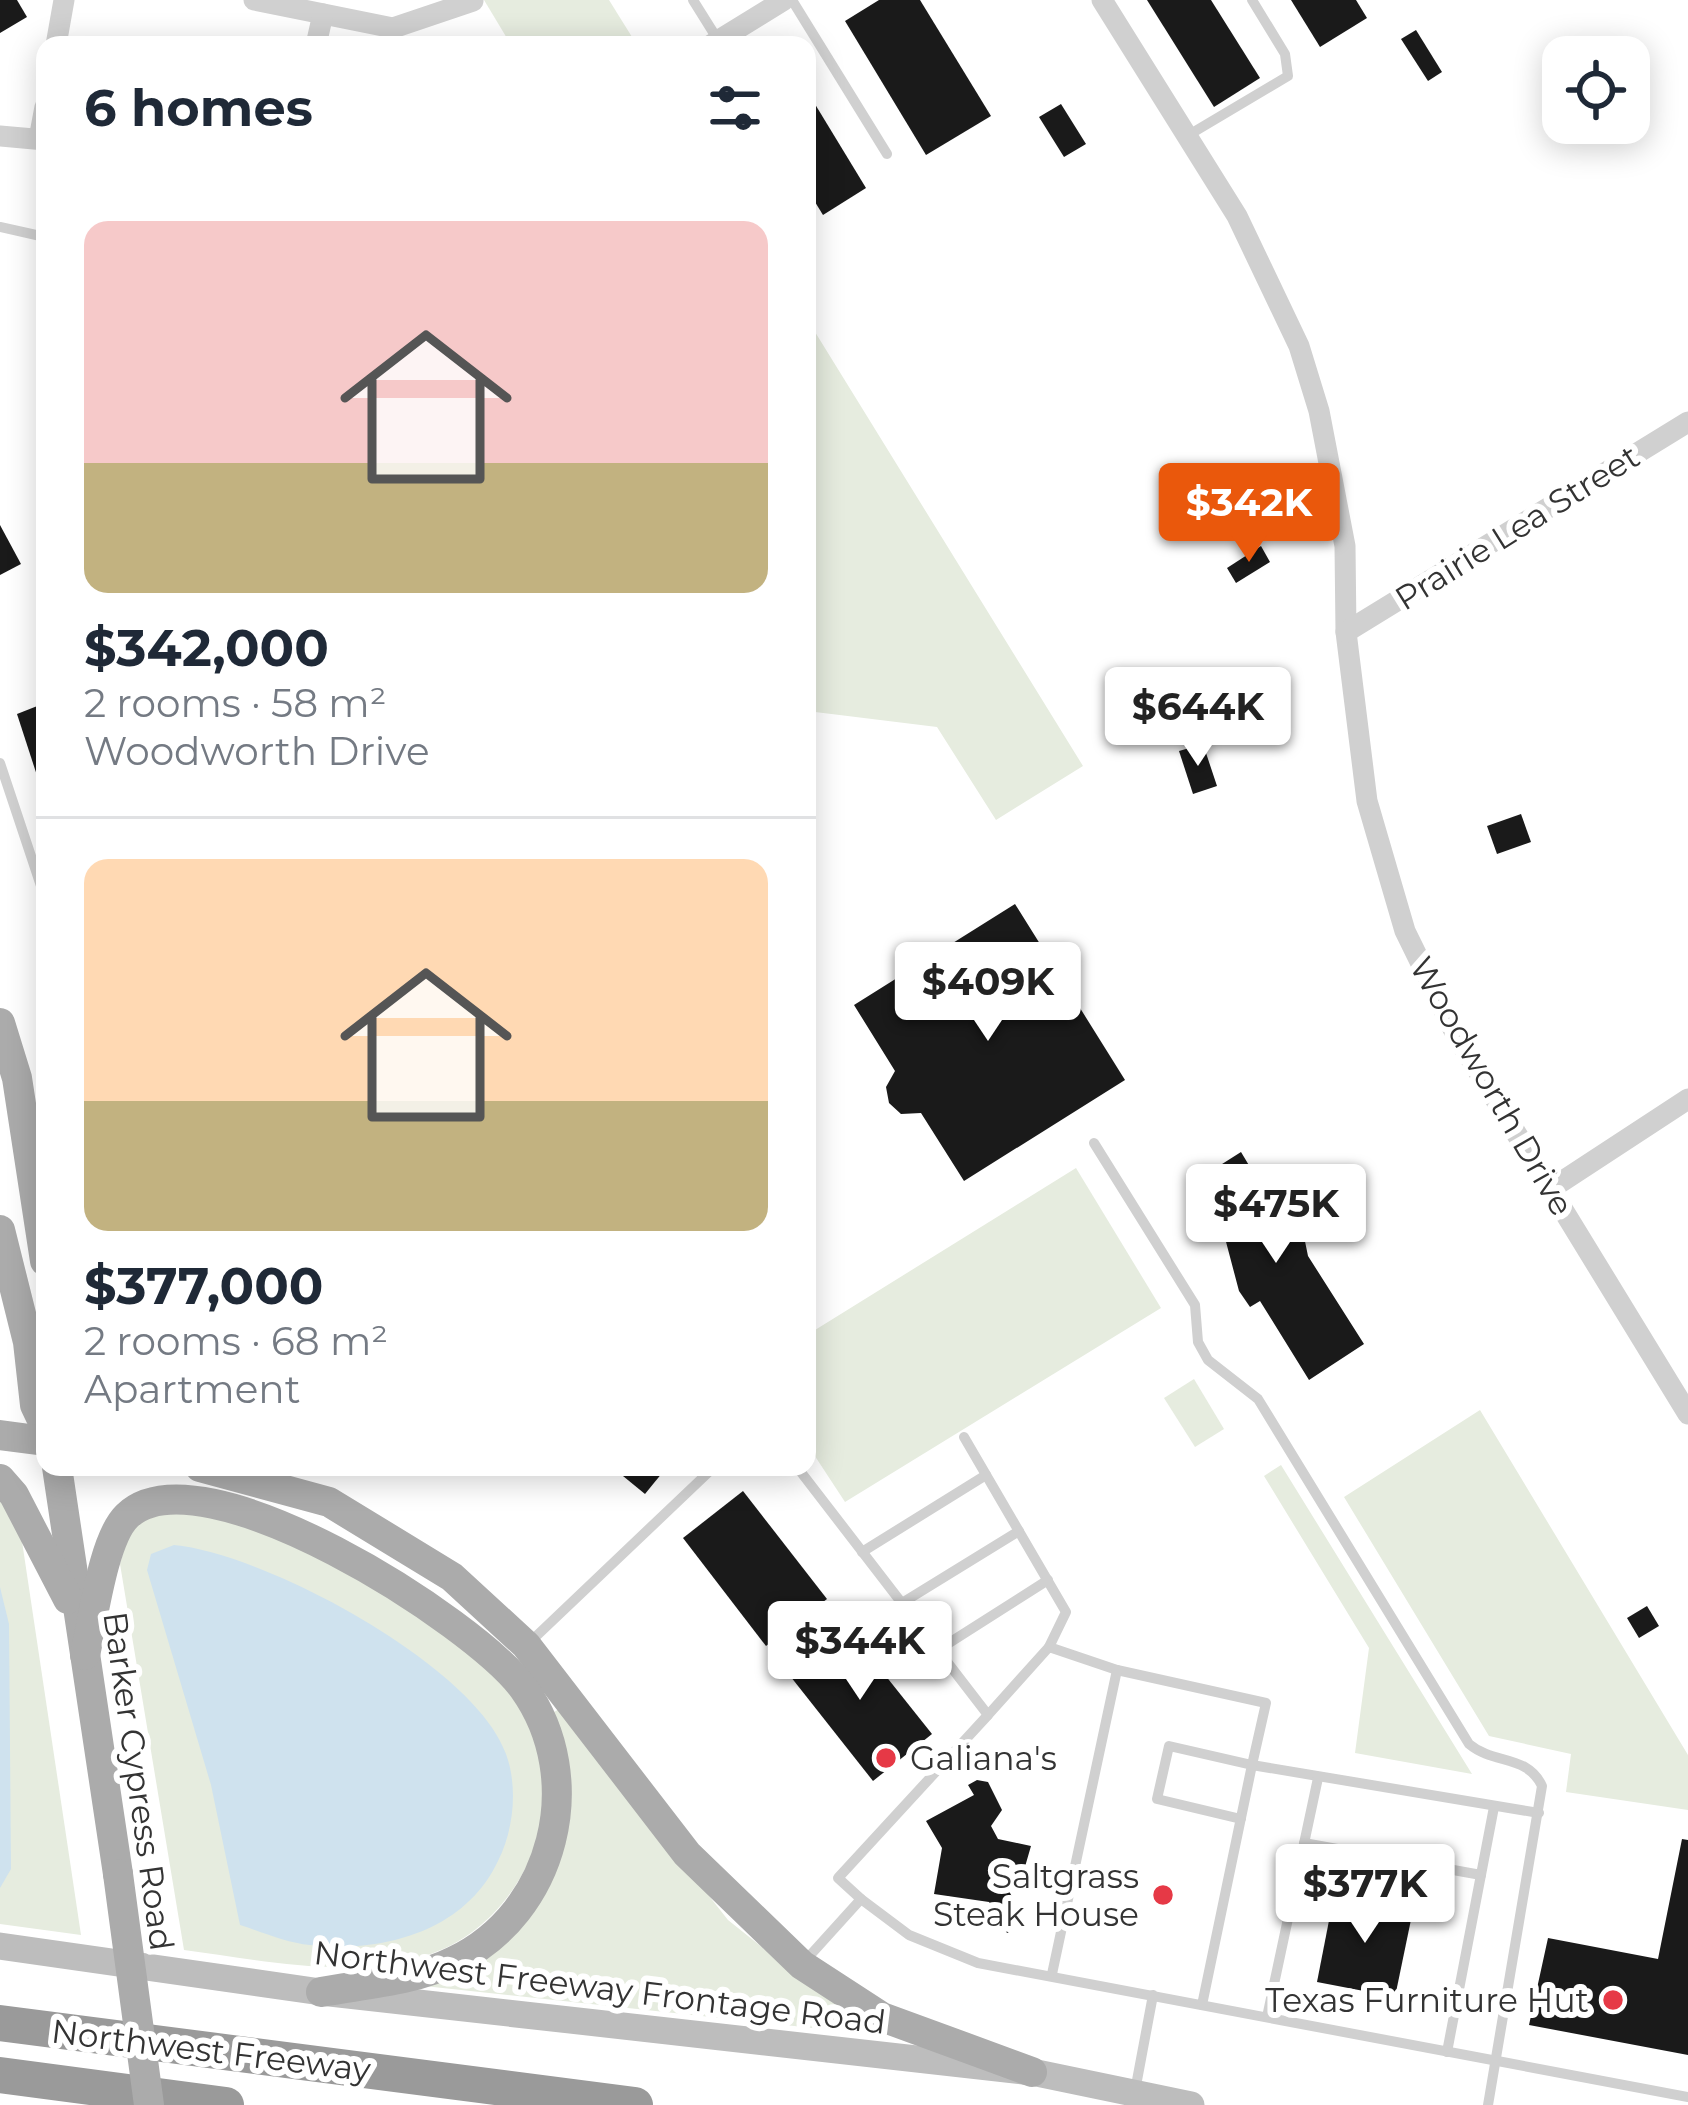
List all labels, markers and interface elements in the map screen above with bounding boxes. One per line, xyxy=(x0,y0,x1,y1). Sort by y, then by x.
map controls xyxy=(1542,36,1650,144)
button: locate xyxy=(1542,36,1650,144)
icon: filters xyxy=(702,75,768,141)
text: 6 homes xyxy=(84,77,313,139)
icon: home xyxy=(318,299,534,515)
street label: Prairie Lea Street xyxy=(1388,436,1646,618)
pin: $342K xyxy=(1165,463,1333,565)
text: $342K xyxy=(1186,478,1312,526)
text: $342,000 xyxy=(84,617,329,679)
pin: $644K xyxy=(1114,667,1282,769)
text: 2 rooms · 58 m² xyxy=(84,679,386,727)
text: $644K xyxy=(1132,682,1264,730)
text: Woodworth Drive xyxy=(84,727,429,775)
icon: home xyxy=(318,937,534,1153)
pin: $409K xyxy=(904,942,1072,1044)
street label: Woodworth Drive xyxy=(1402,949,1582,1223)
text: $409K xyxy=(922,957,1054,1005)
pin: $475K xyxy=(1192,1164,1360,1266)
text: $475K xyxy=(1213,1179,1339,1227)
text: $377,000 xyxy=(84,1255,323,1317)
text: 2 rooms · 68 m² xyxy=(84,1317,388,1365)
text: Apartment xyxy=(84,1365,300,1413)
pin: $344K xyxy=(776,1601,944,1703)
street label: Barker Cypress Road xyxy=(95,1609,183,1953)
text: $344K xyxy=(795,1616,925,1664)
place label: Galiana's xyxy=(910,1738,1057,1778)
marker: Galiana's xyxy=(873,1745,899,1771)
pin: $377K xyxy=(1281,1844,1449,1946)
place label: Saltgrass Steak House xyxy=(933,1856,1139,1934)
text: $377K xyxy=(1303,1859,1427,1907)
marker: Saltgrass Steak House xyxy=(1150,1882,1176,1908)
street label: Northwest Freeway Frontage Road xyxy=(312,1932,888,2042)
place label: Texas Furniture Hut xyxy=(1265,1980,1589,2020)
marker: Texas Furniture Hut xyxy=(1600,1987,1626,2013)
street label: Northwest Freeway xyxy=(49,2011,373,2089)

